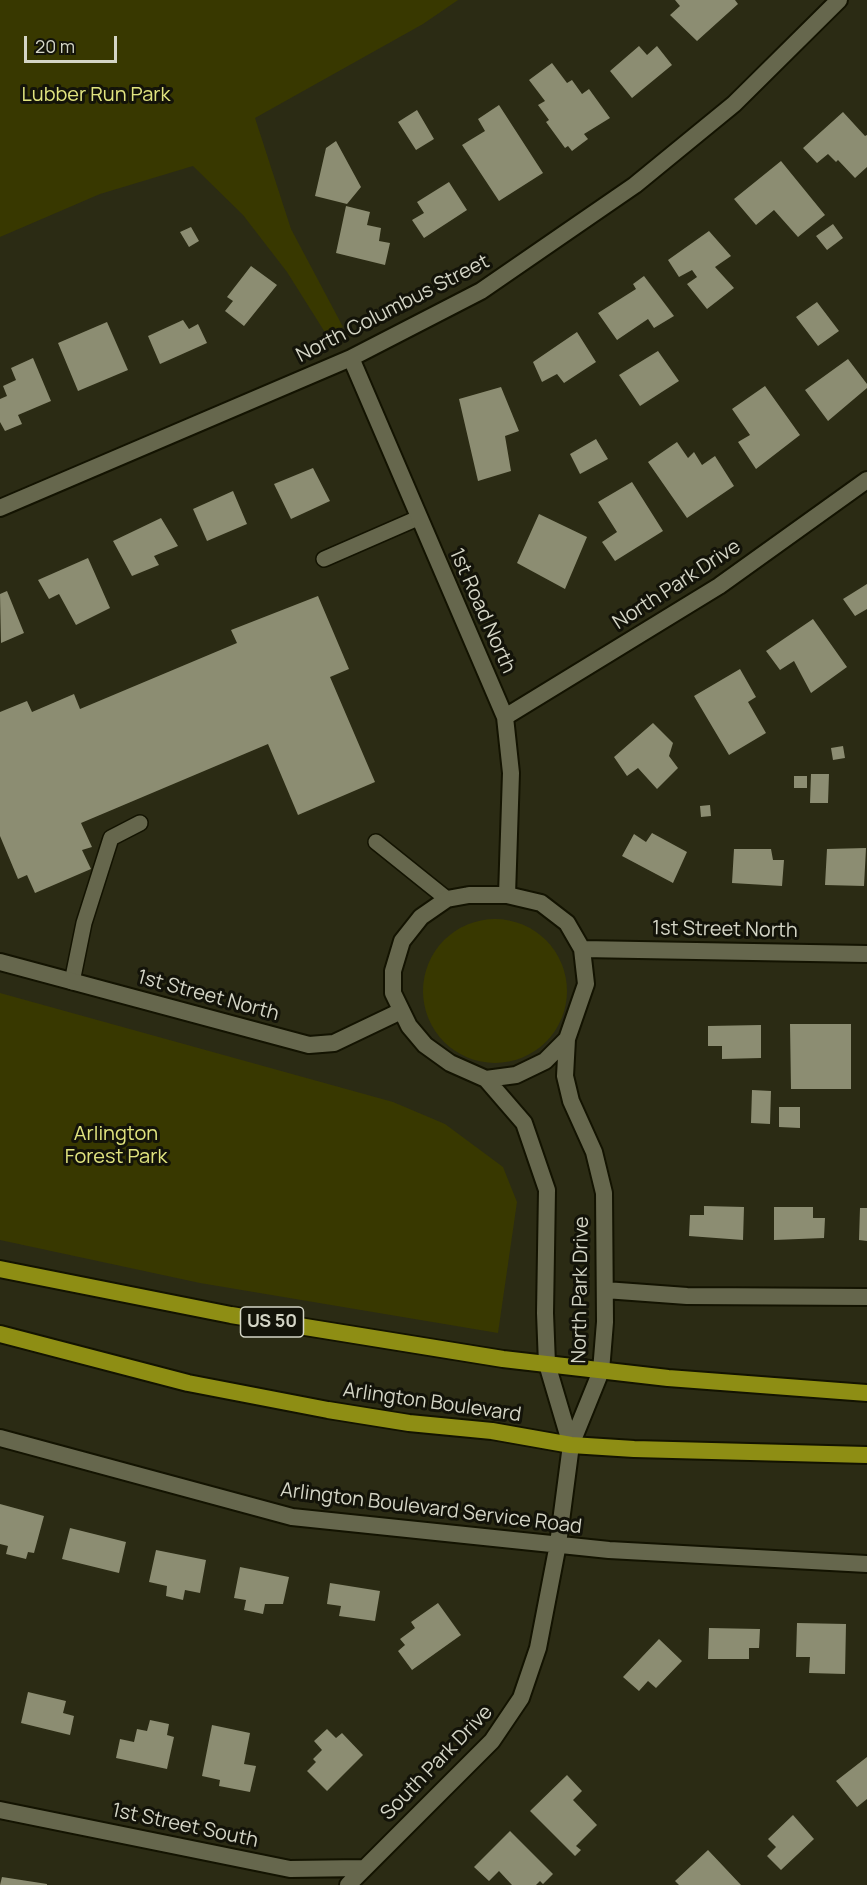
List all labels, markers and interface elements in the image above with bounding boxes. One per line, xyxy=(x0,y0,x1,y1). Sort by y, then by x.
scale bar xyxy=(27,24,120,62)
text: 20 m xyxy=(35,34,75,58)
park label: Lubber Run Park xyxy=(22,83,170,107)
street label: North Columbus Street xyxy=(293,250,493,368)
street label: North Park Drive xyxy=(609,535,745,635)
street label: 1st Road North xyxy=(444,545,520,677)
street label: 1st Street North xyxy=(652,917,798,943)
street label: 1st Street North xyxy=(135,966,281,1026)
park label: Arlington Forest Park xyxy=(65,1122,167,1169)
street label: North Park Drive xyxy=(568,1216,594,1364)
road number: US 50 xyxy=(240,1307,304,1337)
street label: Arlington Boulevard xyxy=(341,1379,523,1427)
street label: Arlington Boulevard Service Road xyxy=(279,1479,583,1539)
street label: South Park Drive xyxy=(376,1701,498,1825)
street label: 1st Street South xyxy=(110,1799,260,1853)

